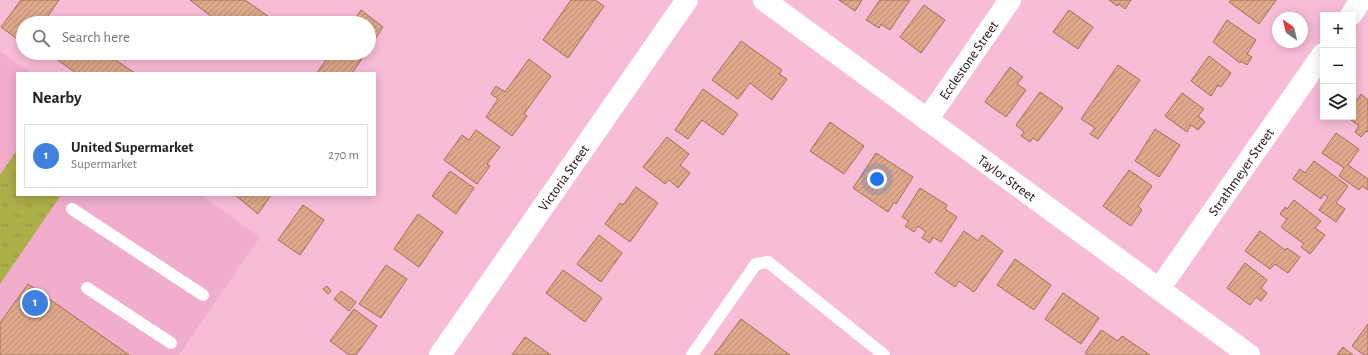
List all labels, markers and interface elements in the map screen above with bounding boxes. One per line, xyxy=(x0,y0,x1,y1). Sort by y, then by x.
north arrow xyxy=(1272,12,1308,48)
map controls xyxy=(1320,12,1356,120)
button: + xyxy=(1320,12,1356,48)
search box xyxy=(16,16,376,60)
street label: Ecclestone Street xyxy=(937,18,1002,102)
icon: search xyxy=(30,27,52,49)
text: Search here xyxy=(62,30,130,45)
button: − xyxy=(1320,48,1356,84)
button: layers xyxy=(1320,84,1356,120)
text: Nearby xyxy=(32,89,82,106)
street label: Strathmeyer Street xyxy=(1206,125,1277,219)
text: United Supermarket xyxy=(71,140,193,155)
street label: Victoria Street xyxy=(536,142,592,214)
text: 1 xyxy=(44,149,48,162)
text: 270 m xyxy=(328,149,359,162)
street label: Taylor Street xyxy=(975,153,1038,205)
text: Supermarket xyxy=(71,158,137,171)
your location xyxy=(867,169,887,189)
pin: 1 xyxy=(22,288,48,318)

